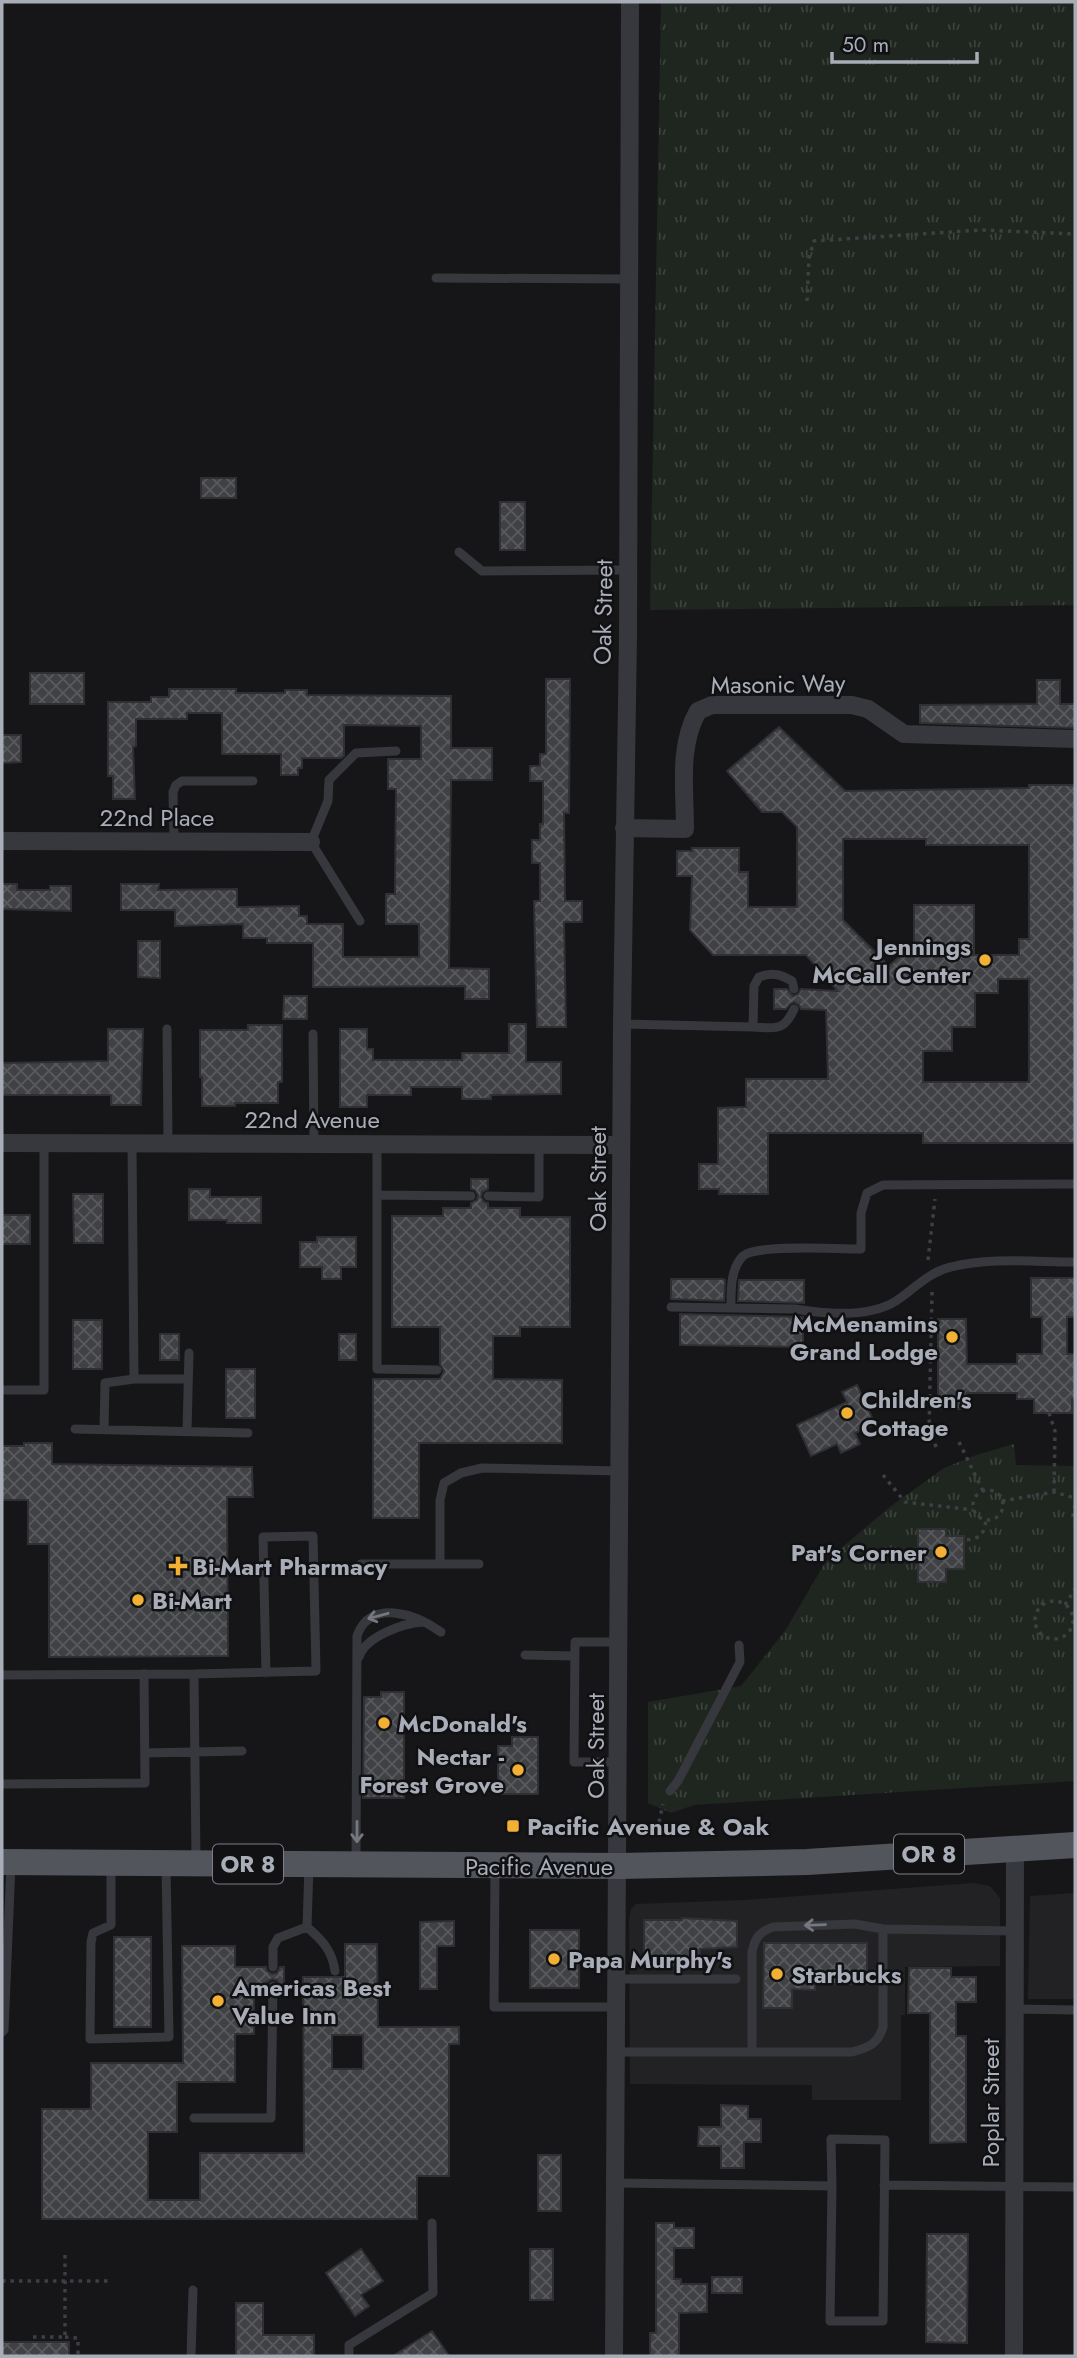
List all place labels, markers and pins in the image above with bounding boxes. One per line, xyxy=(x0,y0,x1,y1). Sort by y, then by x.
place label: Jennings McCall Center xyxy=(812,929,971,992)
marker: Jennings McCall Center xyxy=(977,952,993,968)
place label: McMenamins Grand Lodge xyxy=(790,1306,938,1369)
marker: McMenamins Grand Lodge xyxy=(944,1329,960,1345)
place label: Children's Cottage xyxy=(861,1382,972,1445)
marker: Children's Cottage xyxy=(839,1405,855,1421)
place label: Pat's Corner xyxy=(791,1535,927,1570)
marker: Pat's Corner xyxy=(933,1544,949,1560)
place label: Bi-Mart Pharmacy xyxy=(192,1549,388,1584)
marker: Bi-Mart Pharmacy xyxy=(170,1558,186,1574)
place label: Bi-Mart xyxy=(152,1583,232,1618)
marker: Bi-Mart xyxy=(130,1592,146,1608)
place label: McDonald's xyxy=(398,1706,527,1741)
marker: McDonald's xyxy=(376,1715,392,1731)
place label: Nectar - Forest Grove xyxy=(359,1739,505,1802)
marker: Nectar - Forest Grove xyxy=(510,1762,526,1778)
place label: Pacific Avenue & Oak xyxy=(527,1809,770,1844)
marker: Pacific Avenue & Oak xyxy=(505,1818,521,1834)
place label: Papa Murphy's xyxy=(568,1942,732,1977)
marker: Papa Murphy's xyxy=(546,1951,562,1967)
place label: Starbucks xyxy=(791,1957,902,1992)
marker: Starbucks xyxy=(769,1966,785,1982)
place label: Americas Best Value Inn xyxy=(231,1970,391,2033)
marker: Americas Best Value Inn xyxy=(210,1993,226,2009)

